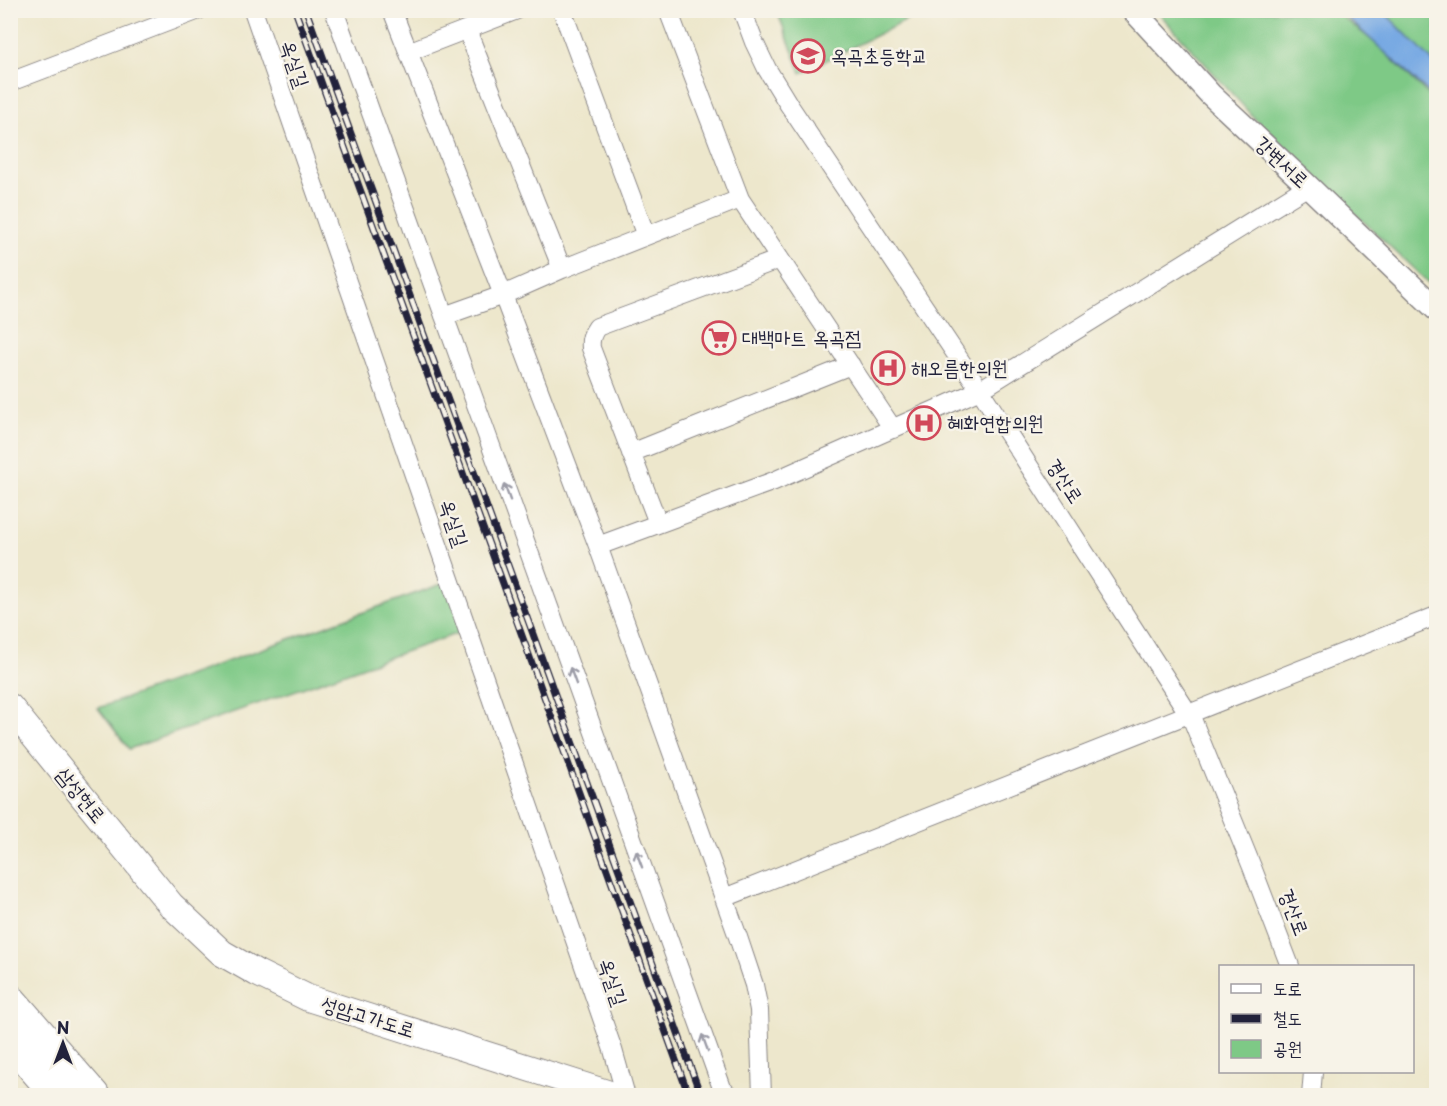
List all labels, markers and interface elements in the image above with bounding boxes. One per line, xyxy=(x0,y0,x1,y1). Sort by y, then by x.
street label: 옥실길 xyxy=(274,36,318,91)
school or university icon: 옥곡초등학교 xyxy=(790,38,826,74)
place label: 옥곡초등학교 xyxy=(831,40,928,70)
street label: 강변서로 xyxy=(1249,128,1316,194)
supermarket icon: 대백마트 옥곡점 xyxy=(701,320,737,356)
place label: 대백마트 옥곡점 xyxy=(742,322,861,352)
hospital icon: 해오름한의원 xyxy=(870,350,906,386)
place label: 해오름한의원 xyxy=(911,352,1008,382)
hospital icon: 혜화연합의원 xyxy=(906,405,942,441)
place label: 혜화연합의원 xyxy=(947,407,1044,437)
street label: 경산로 xyxy=(1040,452,1092,509)
one-way arrow xyxy=(501,483,512,502)
street label: 옥실길 xyxy=(433,495,477,550)
one-way arrow xyxy=(567,667,578,686)
street label: 삼성현로 xyxy=(50,760,114,829)
one-way arrow xyxy=(633,850,644,869)
street label: 경산로 xyxy=(1272,884,1318,940)
street label: 옥실길 xyxy=(592,954,636,1009)
legend xyxy=(1219,965,1414,1073)
text: 도로 xyxy=(1273,974,1302,1001)
street label: 성암고가도로 xyxy=(318,988,419,1045)
text: 철도 xyxy=(1273,1004,1302,1031)
north arrow xyxy=(33,1013,93,1073)
text: N xyxy=(57,1015,69,1039)
one-way arrow xyxy=(699,1034,710,1053)
text: 공원 xyxy=(1273,1034,1302,1061)

